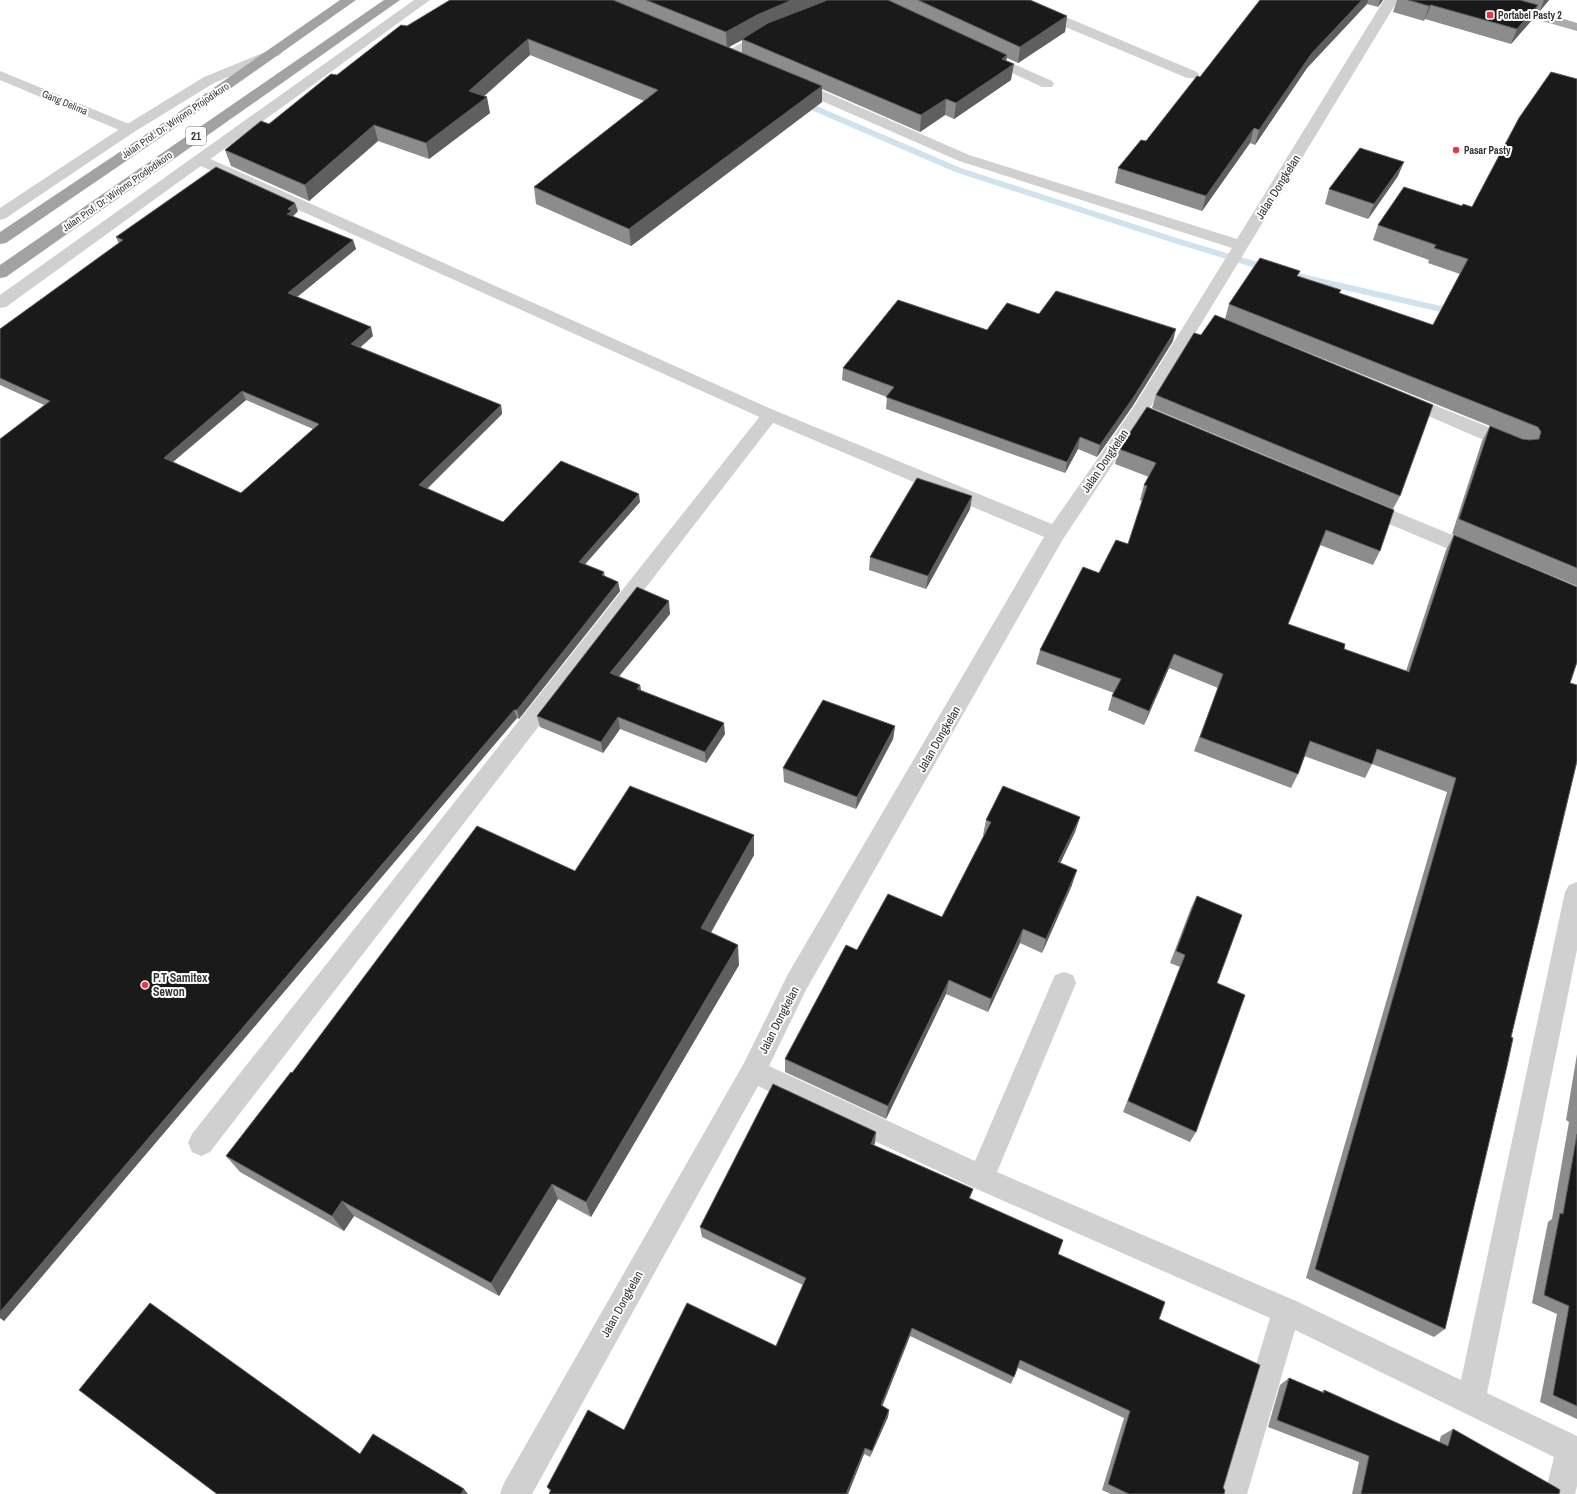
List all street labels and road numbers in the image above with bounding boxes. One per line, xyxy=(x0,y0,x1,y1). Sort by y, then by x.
street label: Jalan Prof. Dr. Wirjono Projodikoro xyxy=(119,79,232,161)
street label: Gang Delima xyxy=(40,87,90,118)
road number: 21 xyxy=(186,127,206,145)
street label: Jalan Prof. Dr. Wirjono Prodjodikoro xyxy=(60,148,175,234)
street label: Jalan Dongkelan xyxy=(1252,152,1304,222)
street label: Jalan Dongkelan xyxy=(1078,426,1132,496)
street label: Jalan Dongkelan xyxy=(914,703,964,775)
street label: Jalan Dongkelan xyxy=(755,984,803,1056)
street label: Jalan Dongkelan xyxy=(597,1268,647,1340)

